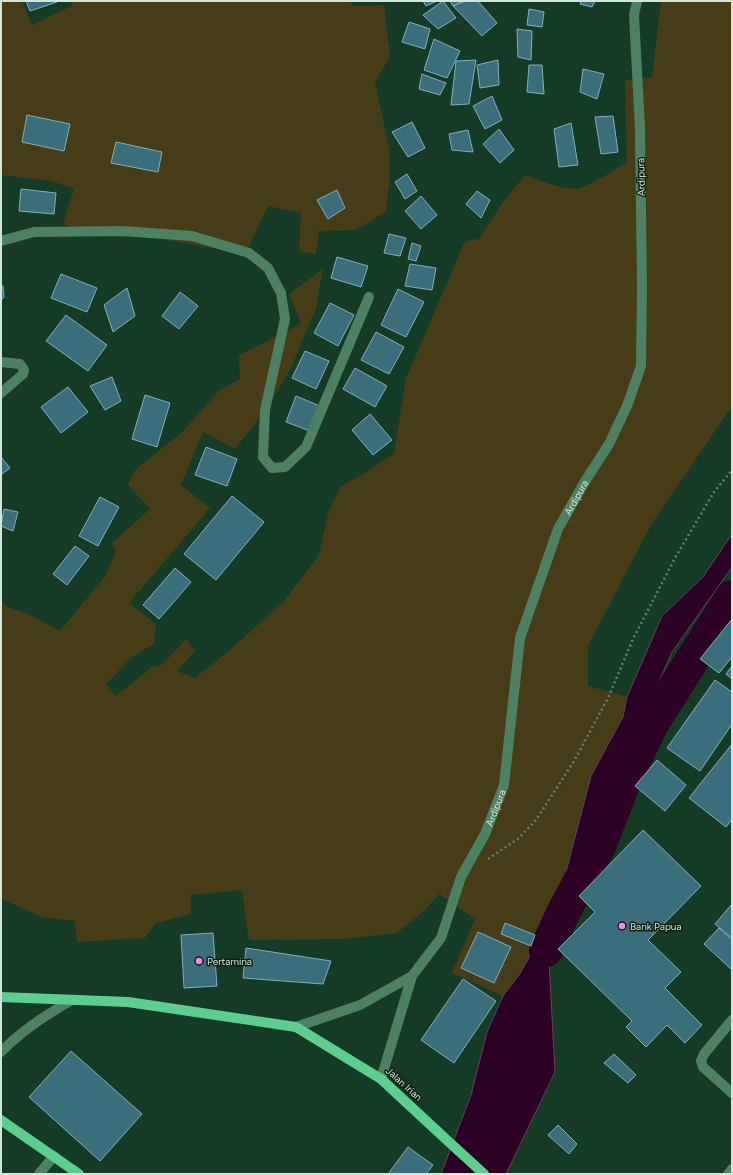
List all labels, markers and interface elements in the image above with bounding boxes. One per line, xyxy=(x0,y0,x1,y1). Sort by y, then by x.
street label: Ardipura xyxy=(634,158,648,196)
street label: Ardipura xyxy=(561,477,591,517)
street label: Ardipura xyxy=(482,787,508,828)
place label: Bank Papua xyxy=(630,920,682,933)
marker: Bank Papua xyxy=(617,921,627,931)
place label: Pertamina xyxy=(207,955,252,968)
marker: Pertamina xyxy=(194,956,204,966)
street label: Jalan Irian xyxy=(383,1064,425,1104)

